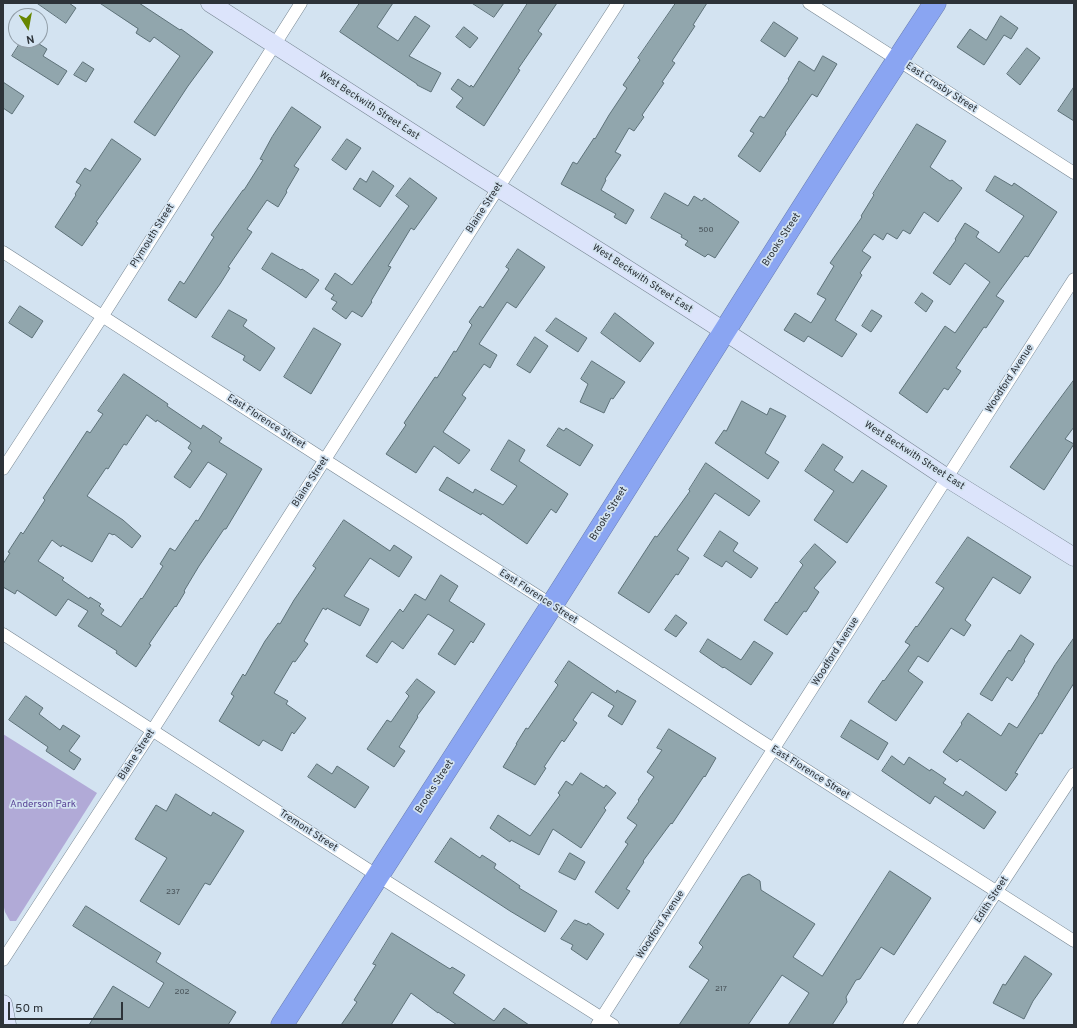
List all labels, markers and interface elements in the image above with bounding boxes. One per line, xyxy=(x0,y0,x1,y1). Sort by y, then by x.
north arrow xyxy=(8,8,48,48)
text: N xyxy=(25,31,35,46)
street label: East Crosby Street xyxy=(903,60,979,116)
street label: West Beckwith Street East xyxy=(317,69,421,143)
street label: Blaine Street xyxy=(464,180,506,236)
street label: Plymouth Street xyxy=(129,202,177,270)
street label: Brooks Street xyxy=(760,211,804,269)
house number: 500 xyxy=(698,225,714,235)
street label: West Beckwith Street East xyxy=(590,242,694,316)
street label: Woodford Avenue xyxy=(983,343,1037,415)
street label: East Florence Street xyxy=(225,392,307,452)
street label: West Beckwith Street East xyxy=(862,419,966,493)
street label: Blaine Street xyxy=(290,454,332,510)
street label: Brooks Street xyxy=(588,485,630,543)
street label: East Florence Street xyxy=(497,567,579,627)
street label: Woodford Avenue xyxy=(810,615,862,689)
street label: Blaine Street xyxy=(116,727,158,783)
street label: East Florence Street xyxy=(768,744,852,802)
street label: Brooks Street xyxy=(413,758,457,816)
park label: Anderson Park xyxy=(10,799,76,811)
street label: Tremont Street xyxy=(276,808,340,854)
street label: Edith Street xyxy=(973,875,1011,925)
house number: 237 xyxy=(166,887,180,897)
street label: Woodford Avenue xyxy=(634,889,688,961)
house number: 217 xyxy=(715,984,727,994)
house number: 202 xyxy=(175,987,189,997)
scale bar xyxy=(10,994,125,1020)
text: 50 m xyxy=(15,1001,43,1017)

